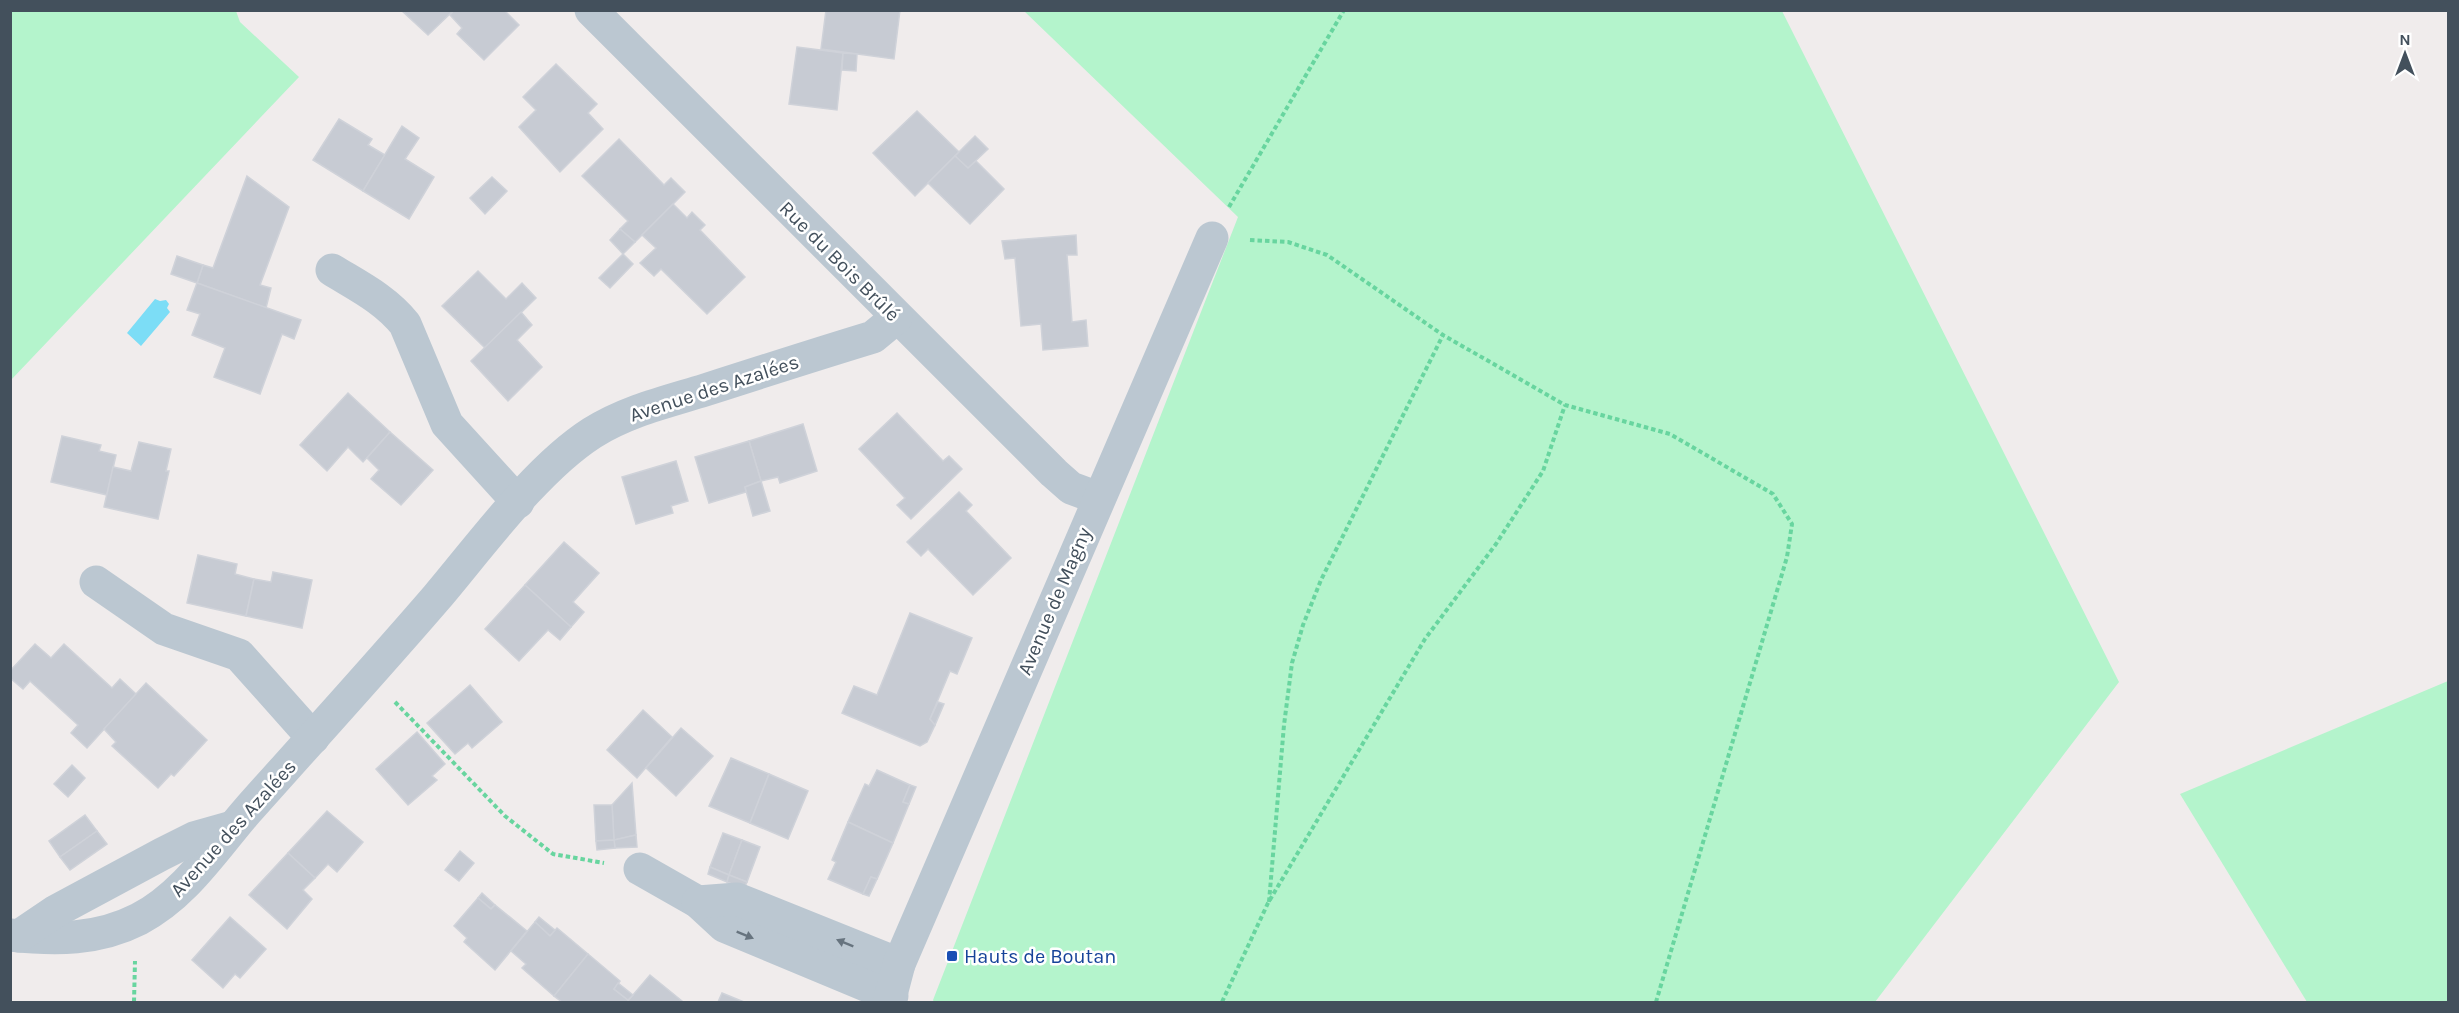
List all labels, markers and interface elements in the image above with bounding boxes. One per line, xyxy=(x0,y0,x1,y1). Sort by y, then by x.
north arrow xyxy=(2375,24,2435,84)
text: N xyxy=(2399,30,2411,49)
street label: Rue du Bois Brûlé xyxy=(775,197,904,326)
street label: Avenue des Azalées xyxy=(627,350,802,427)
street label: Avenue de Magny xyxy=(1013,524,1096,678)
street label: Avenue des Azalées xyxy=(166,755,301,902)
one-way arrow xyxy=(736,931,754,940)
one-way arrow xyxy=(836,938,854,947)
place label: Hauts de Boutan xyxy=(964,945,1116,968)
marker: Hauts de Boutan xyxy=(945,949,959,963)

